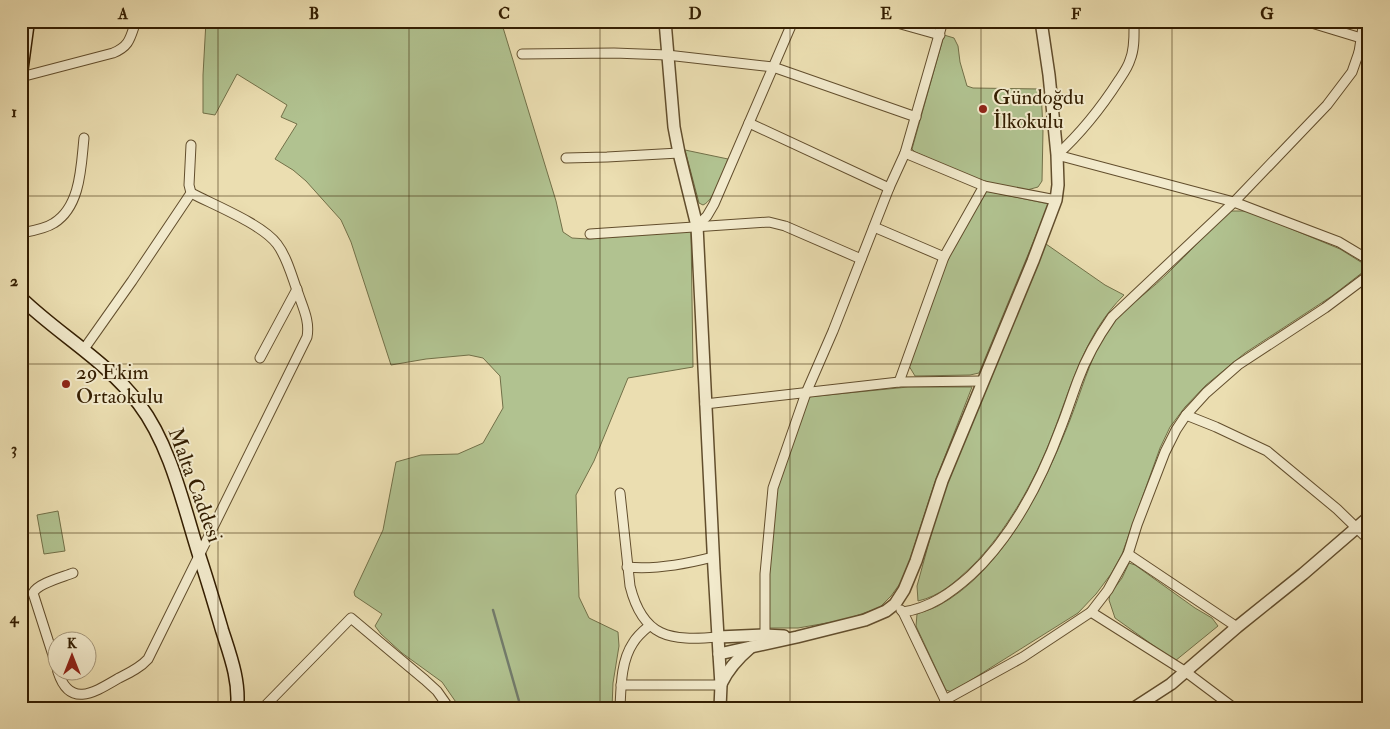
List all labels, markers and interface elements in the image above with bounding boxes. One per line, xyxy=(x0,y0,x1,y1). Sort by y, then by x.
text: A xyxy=(117,4,129,24)
text: B xyxy=(309,4,319,24)
text: C xyxy=(498,4,510,24)
text: D xyxy=(688,4,702,24)
text: E xyxy=(880,4,892,24)
text: F xyxy=(1071,4,1081,24)
text: G xyxy=(1260,4,1274,24)
place label: Gündoğdu İlkokulu xyxy=(993,84,1084,135)
text: 1 xyxy=(11,102,17,122)
marker: Gündoğdu İlkokulu xyxy=(977,103,989,115)
text: 2 xyxy=(10,271,18,291)
place label: 29 Ekim Ortaokulu xyxy=(76,359,163,410)
marker: 29 Ekim Ortaokulu xyxy=(60,378,72,390)
street label: Malta Caddesi xyxy=(162,424,228,546)
text: 3 xyxy=(11,439,17,459)
text: 4 xyxy=(9,608,20,628)
north arrow xyxy=(48,632,98,682)
text: K xyxy=(67,635,78,652)

